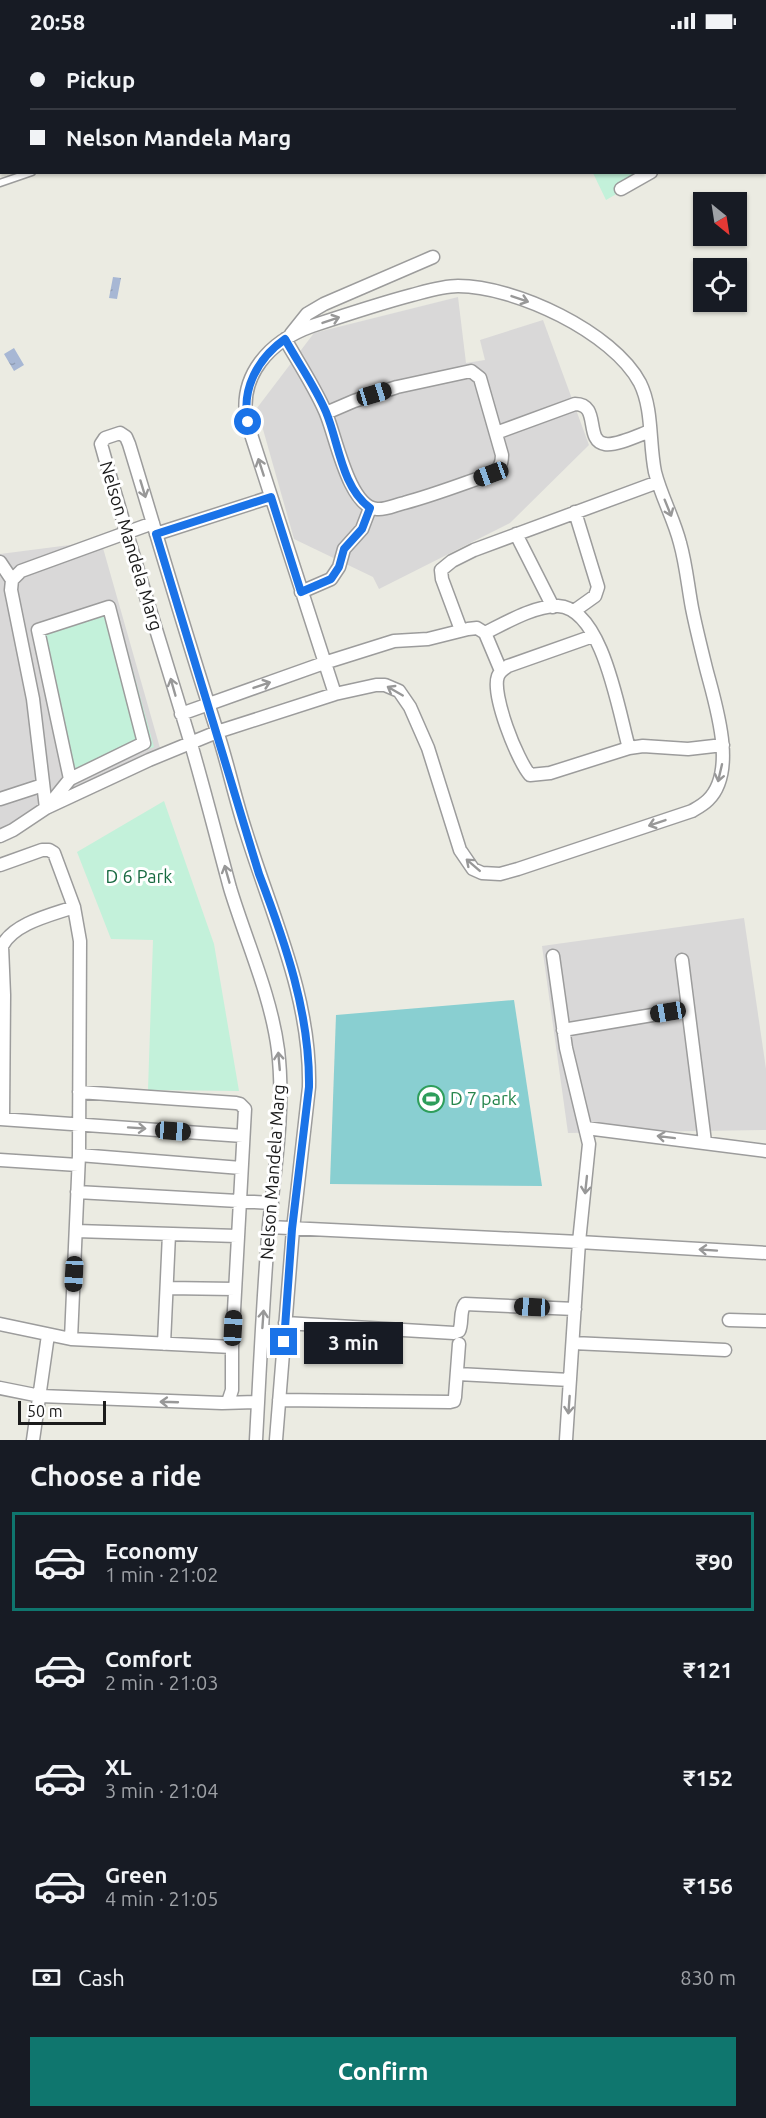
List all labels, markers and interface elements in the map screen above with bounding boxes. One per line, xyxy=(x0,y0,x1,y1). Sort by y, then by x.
text: 20:58 xyxy=(30,9,85,34)
text: Pickup xyxy=(66,67,135,92)
text: Nelson Mandela Marg xyxy=(66,125,291,150)
north arrow xyxy=(693,192,747,246)
map controls xyxy=(693,192,747,312)
button: locate xyxy=(693,258,747,312)
one-way arrow xyxy=(510,295,529,306)
one-way arrow xyxy=(321,314,340,325)
car xyxy=(354,380,394,408)
route start xyxy=(234,408,261,435)
one-way arrow xyxy=(255,458,266,477)
street label: Nelson Mandela Marg xyxy=(97,459,167,633)
car xyxy=(471,459,511,489)
one-way arrow xyxy=(138,479,149,498)
one-way arrow xyxy=(663,499,674,517)
one-way arrow xyxy=(167,678,178,697)
one-way arrow xyxy=(252,678,271,689)
one-way arrow xyxy=(387,685,404,697)
one-way arrow xyxy=(713,763,725,782)
one-way arrow xyxy=(647,818,666,829)
one-way arrow xyxy=(465,859,481,873)
one-way arrow xyxy=(220,865,232,884)
park label: D 6 Park xyxy=(106,866,172,886)
car xyxy=(649,1000,687,1024)
one-way arrow xyxy=(273,1052,284,1072)
street label: Nelson Mandela Marg xyxy=(256,1083,288,1260)
sports icon: D 7 park xyxy=(416,1084,446,1114)
place label: D 7 park xyxy=(450,1088,517,1108)
car xyxy=(154,1121,192,1141)
one-way arrow xyxy=(127,1123,147,1134)
one-way arrow xyxy=(657,1132,677,1143)
one-way arrow xyxy=(580,1174,591,1194)
one-way arrow xyxy=(698,1244,718,1255)
car xyxy=(64,1256,84,1292)
car xyxy=(514,1297,550,1317)
one-way arrow xyxy=(258,1309,269,1329)
car xyxy=(223,1310,243,1346)
callout: 3 min xyxy=(305,1321,404,1363)
route end xyxy=(270,1328,297,1355)
text: 3 min xyxy=(328,1331,379,1354)
one-way arrow xyxy=(563,1395,574,1415)
one-way arrow xyxy=(160,1396,180,1407)
scale bar xyxy=(18,1398,106,1426)
text: 50 m xyxy=(27,1402,63,1420)
text: Choose a ride xyxy=(30,1461,202,1491)
icon: car xyxy=(33,1535,87,1589)
text: Economy xyxy=(105,1538,198,1563)
text: ₹90 xyxy=(696,1549,733,1574)
text: 1 min · 21:02 xyxy=(105,1563,219,1586)
icon: car xyxy=(33,1643,87,1697)
text: Comfort xyxy=(105,1646,192,1671)
text: ₹121 xyxy=(683,1657,733,1682)
text: 2 min · 21:03 xyxy=(105,1671,219,1694)
icon: car xyxy=(33,1751,87,1805)
text: XL xyxy=(105,1754,132,1779)
text: ₹152 xyxy=(683,1765,733,1790)
text: 3 min · 21:04 xyxy=(105,1779,219,1802)
icon: car xyxy=(33,1859,87,1913)
text: Green xyxy=(105,1862,167,1887)
text: ₹156 xyxy=(683,1873,733,1898)
text: 4 min · 21:05 xyxy=(105,1887,219,1910)
icon: cash xyxy=(30,1961,63,1994)
text: Cash xyxy=(78,1965,125,1990)
text: 830 m xyxy=(680,1966,736,1989)
button: Confirm xyxy=(30,2037,736,2106)

